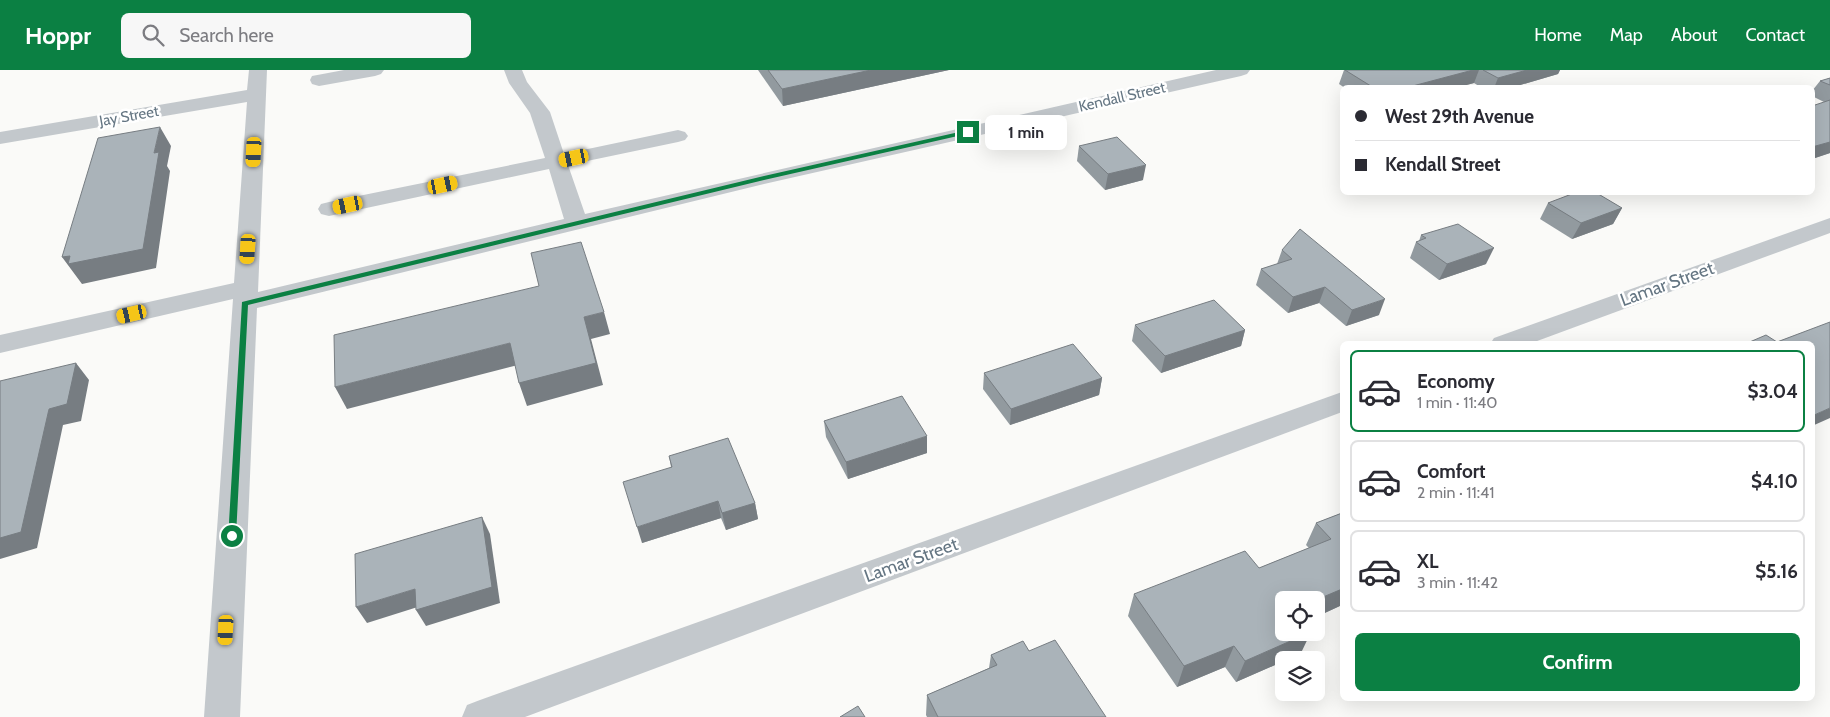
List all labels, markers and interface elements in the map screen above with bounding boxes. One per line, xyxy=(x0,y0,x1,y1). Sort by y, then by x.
search box xyxy=(121,13,471,58)
text: Hoppr xyxy=(25,21,91,50)
icon: search xyxy=(139,21,167,49)
text: Search here xyxy=(179,24,274,47)
text: Home xyxy=(1534,24,1582,46)
text: Map xyxy=(1610,24,1643,46)
text: About xyxy=(1671,24,1717,46)
text: Contact xyxy=(1745,24,1805,46)
street label: Kendall Street xyxy=(1077,78,1167,116)
street label: Jay Street xyxy=(97,102,160,130)
text: West 29th Avenue xyxy=(1385,105,1534,128)
callout: 1 min xyxy=(986,114,1068,150)
route end xyxy=(957,121,979,143)
text: 1 min xyxy=(1008,123,1044,142)
car xyxy=(245,137,262,167)
car xyxy=(557,148,590,168)
text: Kendall Street xyxy=(1385,153,1501,176)
car xyxy=(426,175,459,195)
car xyxy=(331,195,364,215)
car xyxy=(239,234,256,264)
street label: Lamar Street xyxy=(1617,257,1717,311)
car xyxy=(115,303,148,325)
icon: car xyxy=(1357,369,1402,414)
text: Economy xyxy=(1417,370,1495,393)
text: $3.04 xyxy=(1747,380,1798,403)
text: 1 min · 11:40 xyxy=(1417,393,1497,412)
icon: car xyxy=(1357,459,1402,504)
text: Comfort xyxy=(1417,460,1486,483)
text: $4.10 xyxy=(1751,470,1798,493)
text: 2 min · 11:41 xyxy=(1417,483,1495,502)
route start xyxy=(221,525,243,547)
street label: Lamar Street xyxy=(861,533,961,587)
icon: car xyxy=(1357,549,1402,594)
text: XL xyxy=(1417,550,1438,573)
text: $5.16 xyxy=(1755,560,1798,583)
text: 3 min · 11:42 xyxy=(1417,573,1498,592)
map controls xyxy=(1275,591,1325,701)
button: locate xyxy=(1275,591,1325,641)
car xyxy=(217,615,234,645)
button: Confirm xyxy=(1355,633,1800,691)
button: layers xyxy=(1275,651,1325,701)

